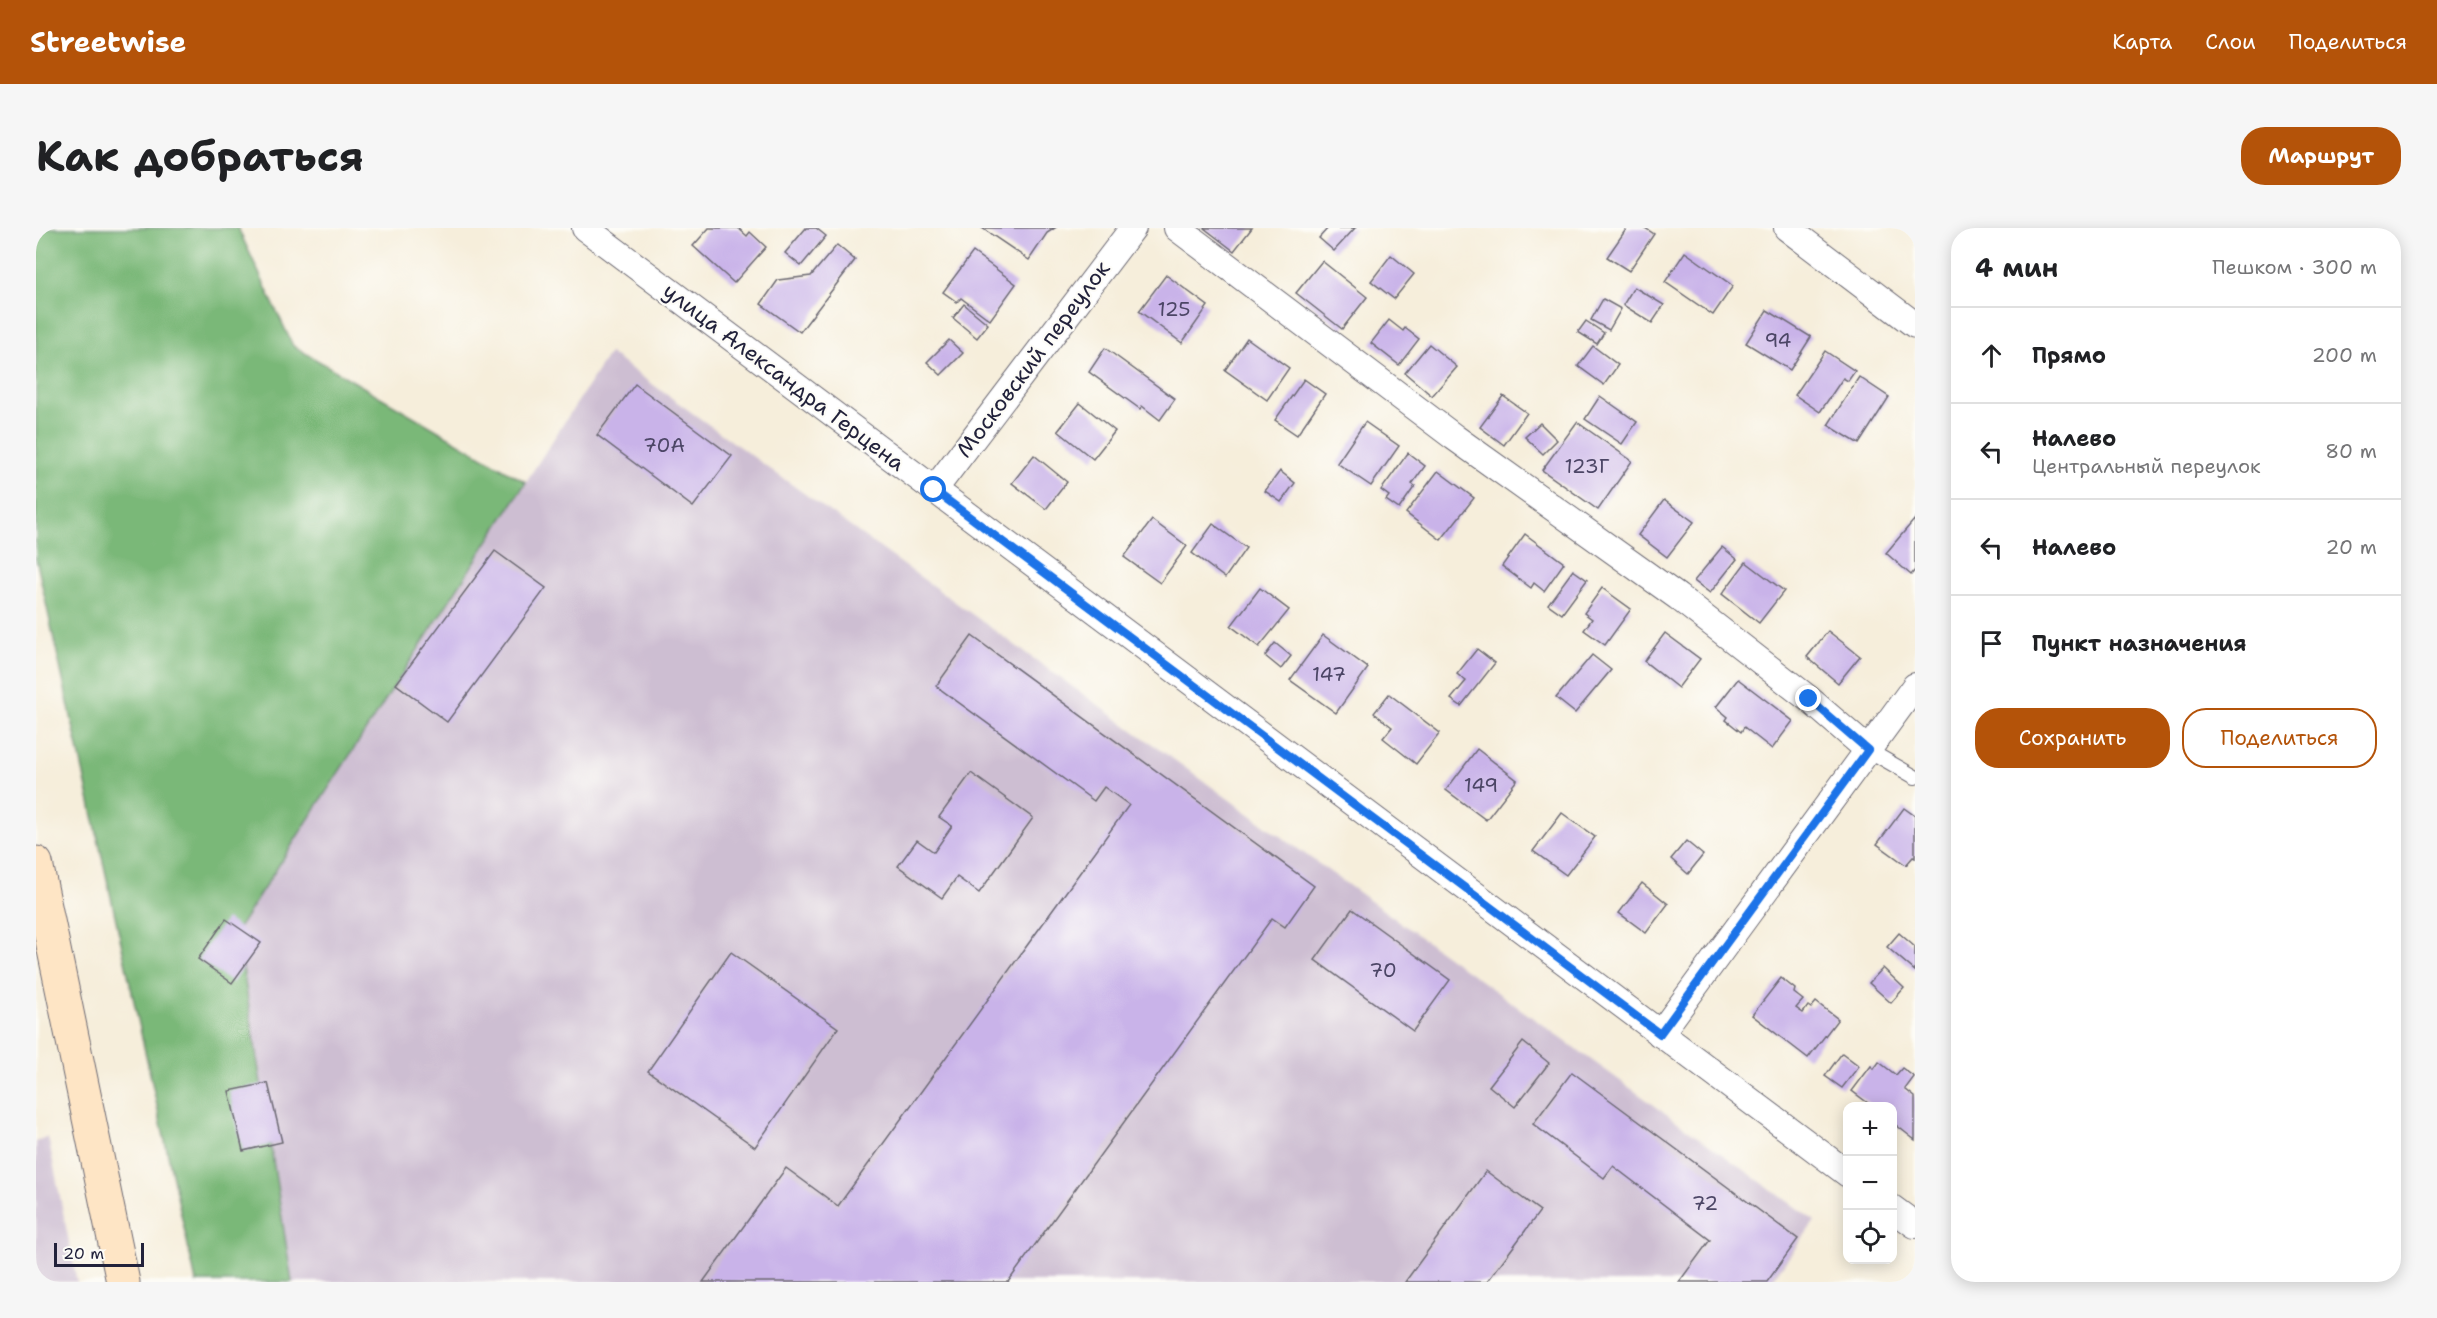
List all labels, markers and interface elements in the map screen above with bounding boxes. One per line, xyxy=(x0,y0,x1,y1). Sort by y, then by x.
text: Streetwise xyxy=(30,23,186,61)
text: Карта xyxy=(2112,28,2172,56)
text: Слои xyxy=(2205,28,2256,56)
text: Поделиться xyxy=(2289,28,2407,56)
button: Маршрут xyxy=(2241,127,2401,185)
text: Как добраться xyxy=(36,128,364,184)
text: 4 мин xyxy=(1975,250,2058,285)
text: Пешком · 300 m xyxy=(2212,254,2377,280)
street label: Московский переулок xyxy=(950,255,1117,463)
street label: улица Александра Герцена xyxy=(657,276,911,478)
house number: 125 xyxy=(1157,296,1191,322)
house number: 94 xyxy=(1764,327,1792,353)
icon: ahead xyxy=(1975,339,2008,372)
text: Прямо xyxy=(2032,341,2106,370)
text: 200 m xyxy=(2312,342,2377,368)
text: Налево xyxy=(2032,424,2116,453)
house number: 70А xyxy=(643,432,685,458)
icon: left xyxy=(1975,435,2008,468)
text: 80 m xyxy=(2325,438,2377,464)
house number: 123Г xyxy=(1565,453,1610,479)
text: Центральный переулок xyxy=(2032,453,2261,479)
route start xyxy=(920,476,946,502)
icon: left xyxy=(1975,531,2008,564)
text: Налево xyxy=(2032,533,2116,562)
text: 20 m xyxy=(2326,534,2377,560)
icon: arrive xyxy=(1975,627,2008,660)
text: Пункт назначения xyxy=(2032,629,2246,658)
house number: 147 xyxy=(1312,661,1346,687)
route end xyxy=(1795,685,1821,711)
button: Сохранить xyxy=(1975,708,2170,768)
button: Поделиться xyxy=(2182,708,2377,768)
house number: 149 xyxy=(1464,772,1498,798)
house number: 70 xyxy=(1369,957,1397,983)
map controls xyxy=(1843,1102,1897,1264)
button: + xyxy=(1843,1102,1897,1156)
button: − xyxy=(1843,1156,1897,1210)
house number: 72 xyxy=(1692,1190,1718,1216)
button: locate xyxy=(1843,1210,1897,1264)
scale bar xyxy=(54,1240,144,1268)
text: 20 m xyxy=(63,1243,104,1264)

